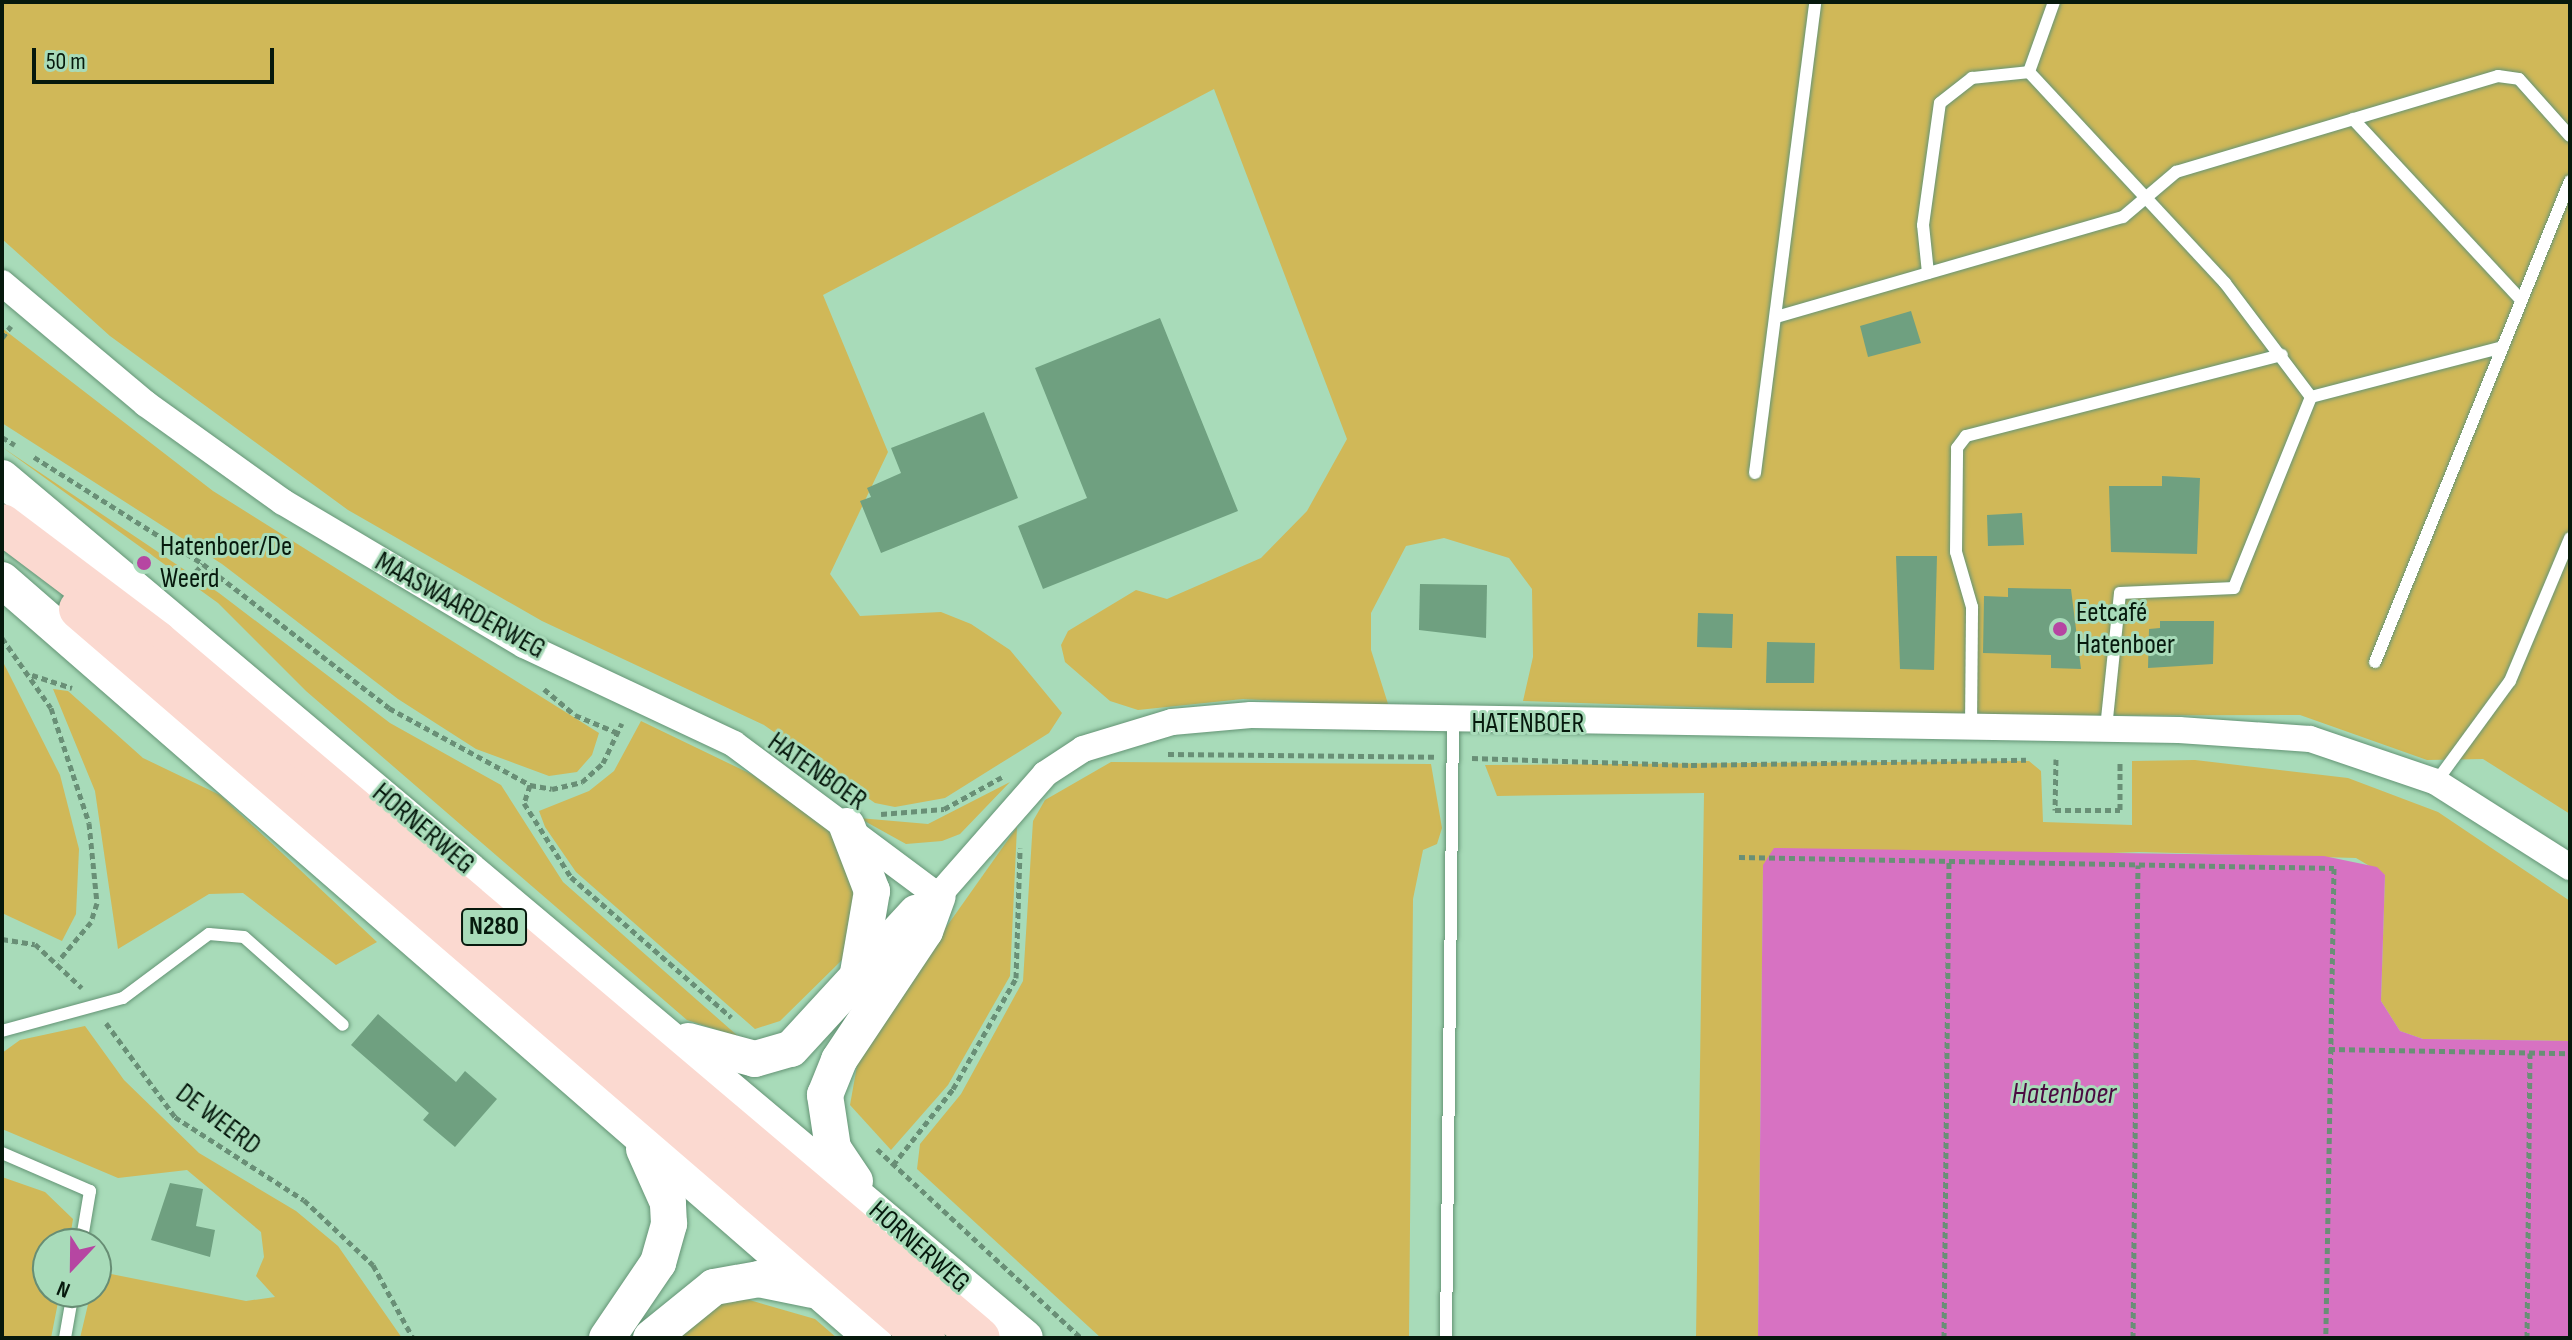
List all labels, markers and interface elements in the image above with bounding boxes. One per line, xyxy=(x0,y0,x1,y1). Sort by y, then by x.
scale bar xyxy=(36,32,278,82)
text: 50 m xyxy=(46,47,86,76)
place label: Hatenboer/De Weerd xyxy=(160,530,292,596)
street label: MAASWAARDERWEG xyxy=(369,545,551,667)
marker: Hatenboer/De Weerd xyxy=(135,554,153,572)
place label: Eetcafé Hatenboer xyxy=(2076,596,2175,662)
marker: Eetcafé Hatenboer xyxy=(2051,620,2069,638)
street label: HATENBOER xyxy=(1471,707,1585,741)
street label: HATENBOER xyxy=(761,726,873,818)
street label: HORNERWEG xyxy=(365,777,481,881)
road number: N280 xyxy=(460,905,528,949)
water label: Hatenboer xyxy=(2012,1076,2116,1112)
street label: DE WEERD xyxy=(169,1077,267,1163)
street label: HORNERWEG xyxy=(862,1194,976,1300)
north arrow xyxy=(32,1228,112,1308)
text: N xyxy=(53,1274,74,1304)

